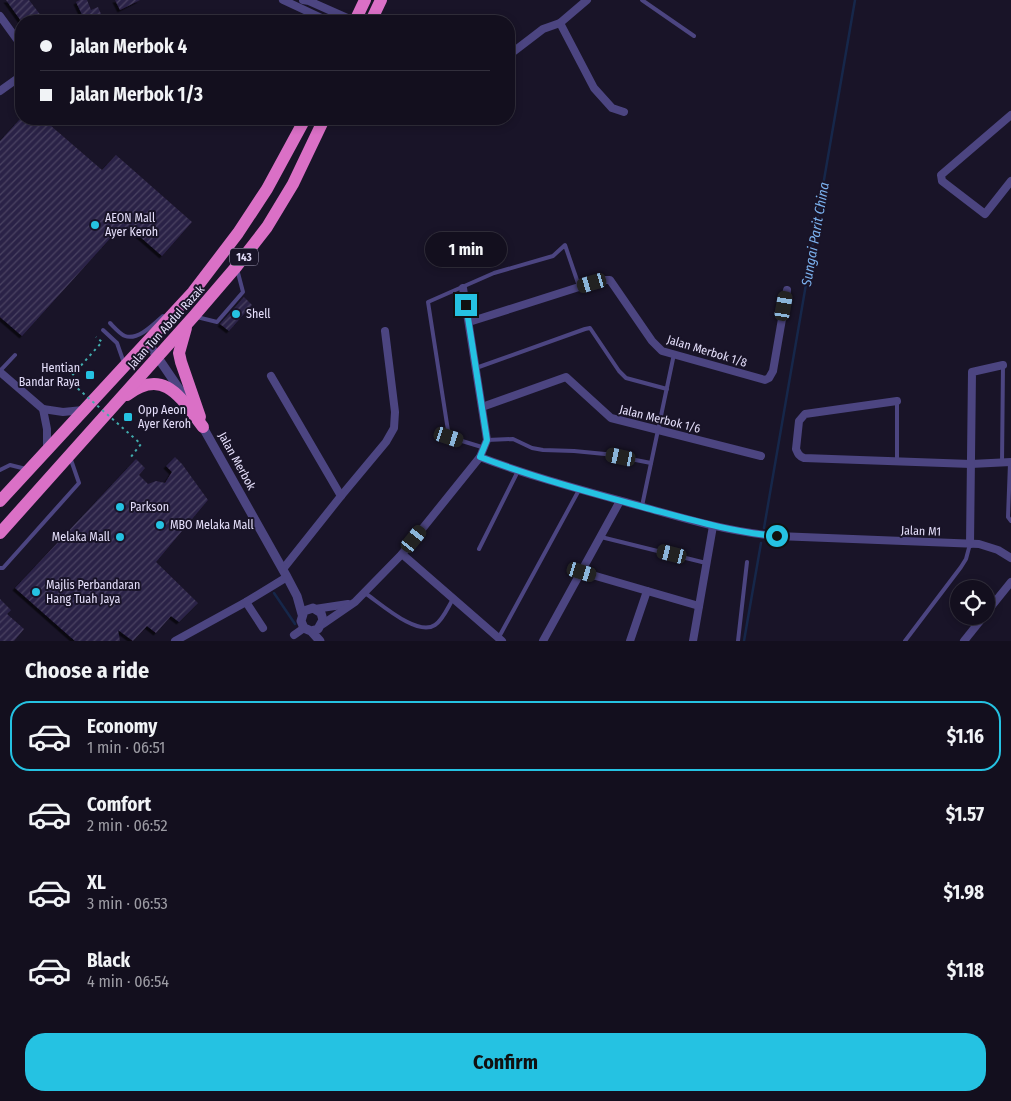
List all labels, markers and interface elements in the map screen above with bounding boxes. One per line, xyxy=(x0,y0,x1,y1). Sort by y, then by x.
text: Jalan Merbok 4 xyxy=(70,35,187,58)
text: Jalan Merbok 1/3 xyxy=(70,83,203,106)
water label: Sungai Parit China xyxy=(798,181,833,288)
place label: AEON Mall Ayer Keroh xyxy=(105,211,158,239)
marker: AEON Mall Ayer Keroh xyxy=(89,219,101,231)
callout: 1 min xyxy=(425,232,507,268)
text: 1 min xyxy=(449,240,483,259)
road number: 143 xyxy=(230,248,258,266)
car xyxy=(575,272,608,294)
street label: Jalan Tun Abdul Razak xyxy=(125,282,207,372)
car xyxy=(774,290,793,322)
route end xyxy=(455,294,477,316)
place label: Shell xyxy=(246,307,271,321)
marker: Shell xyxy=(230,308,242,320)
street label: Jalan Merbok 1/8 xyxy=(665,332,749,370)
place label: Hentian Bandar Raya xyxy=(19,361,80,389)
marker: Hentian Bandar Raya xyxy=(84,369,96,381)
street label: Jalan Merbok 1/6 xyxy=(618,402,702,436)
place label: Opp Aeon Ayer Keroh xyxy=(138,403,191,431)
marker: Opp Aeon Ayer Keroh xyxy=(122,411,134,423)
car xyxy=(432,425,465,449)
street label: Jalan Merbok xyxy=(215,430,259,493)
car xyxy=(604,447,637,467)
place label: Parkson xyxy=(130,500,169,514)
marker: Parkson xyxy=(114,501,126,513)
place label: MBO Melaka Mall xyxy=(170,518,254,532)
marker: MBO Melaka Mall xyxy=(154,519,166,531)
car xyxy=(398,523,429,555)
street label: Jalan M1 xyxy=(901,523,941,539)
route start xyxy=(766,525,788,547)
place label: Melaka Mall xyxy=(52,530,110,544)
marker: Melaka Mall xyxy=(114,531,126,543)
car xyxy=(655,543,688,565)
car xyxy=(565,560,598,584)
place label: Majlis Perbandaran Hang Tuah Jaya xyxy=(46,578,140,606)
map controls xyxy=(950,580,995,625)
button: locate xyxy=(950,580,995,625)
marker: Majlis Perbandaran Hang Tuah Jaya xyxy=(30,586,42,598)
text: Choose a ride xyxy=(25,657,149,684)
icon: car xyxy=(27,714,72,759)
text: Economy xyxy=(87,715,157,738)
text: $1.16 xyxy=(947,725,984,748)
text: 1 min · 06:51 xyxy=(87,738,165,757)
icon: car xyxy=(27,792,72,837)
text: Comfort xyxy=(87,793,151,816)
text: $1.57 xyxy=(946,803,984,826)
text: 2 min · 06:52 xyxy=(87,816,167,835)
icon: car xyxy=(27,870,72,915)
text: XL xyxy=(87,871,106,894)
text: $1.98 xyxy=(943,881,984,904)
text: 3 min · 06:53 xyxy=(87,894,168,913)
icon: car xyxy=(27,948,72,993)
text: Black xyxy=(87,949,130,972)
text: $1.18 xyxy=(947,959,984,982)
text: 4 min · 06:54 xyxy=(87,972,169,991)
button: Confirm xyxy=(25,1033,986,1091)

